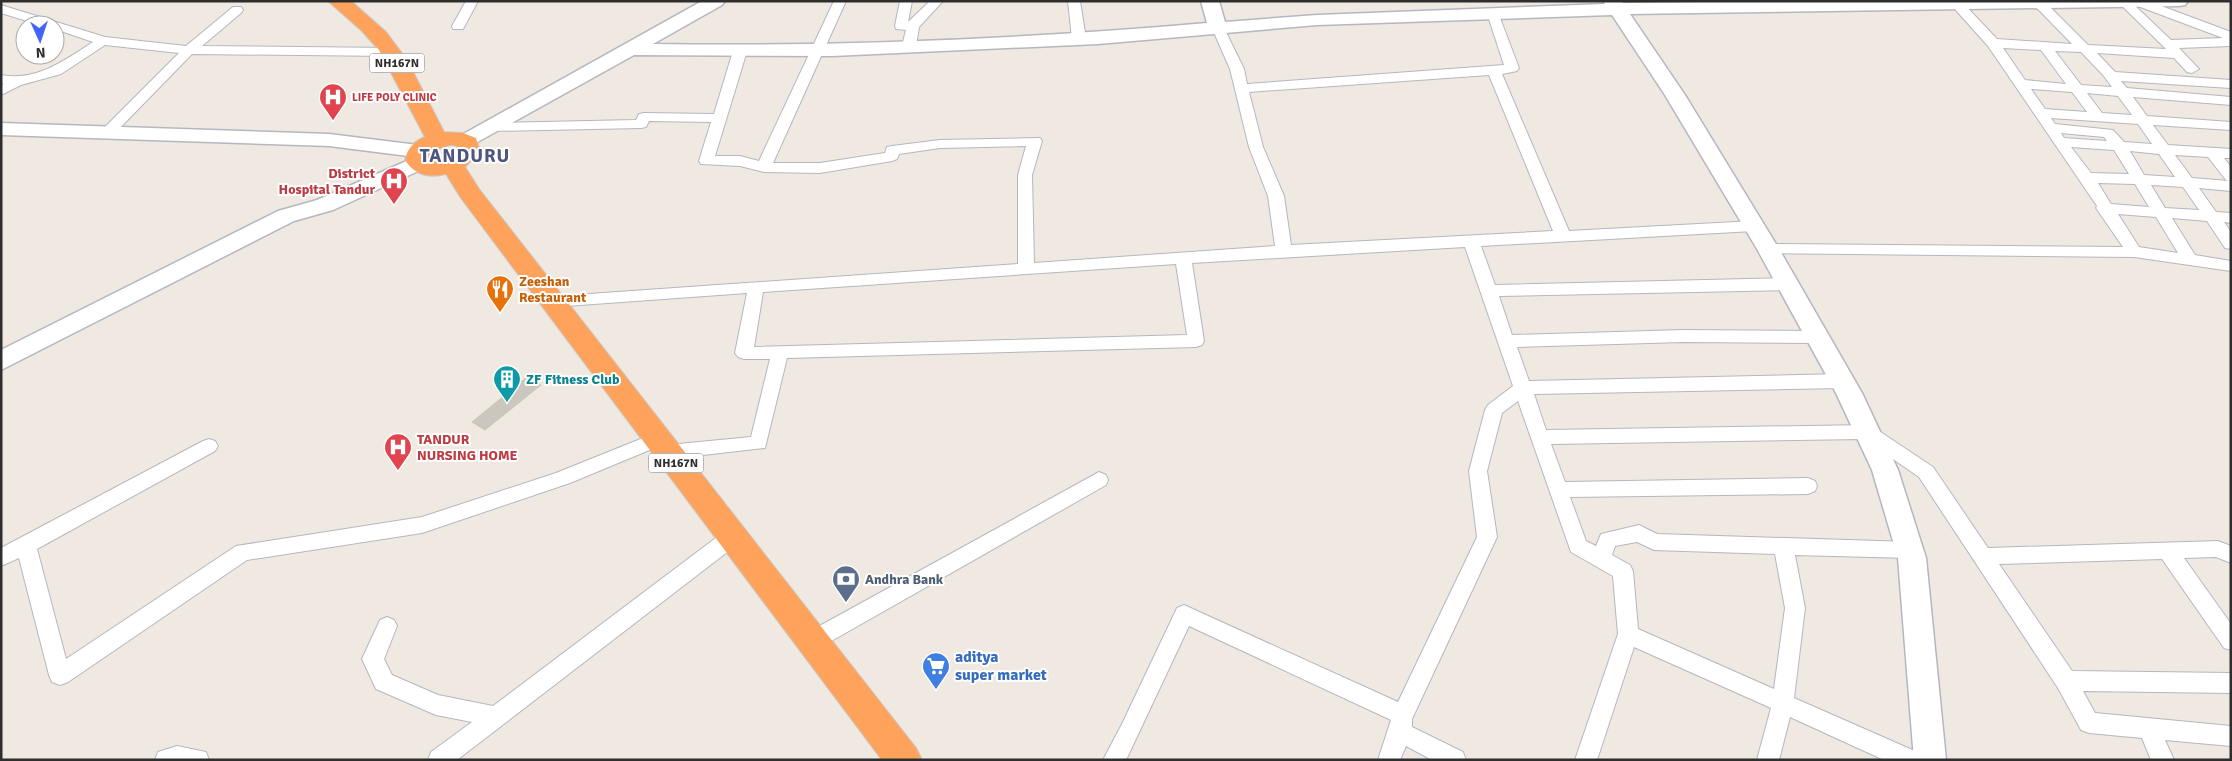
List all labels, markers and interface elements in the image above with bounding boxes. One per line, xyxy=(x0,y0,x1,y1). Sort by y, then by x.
north arrow xyxy=(15,15,65,65)
text: N xyxy=(35,44,46,61)
road number: NH167N xyxy=(370,54,424,72)
hospital icon: LIFE POLY CLINIC xyxy=(318,82,348,121)
place label: LIFE POLY CLINIC xyxy=(352,91,437,104)
district label: TANDURU xyxy=(420,144,510,168)
place label: District Hospital Tandur xyxy=(279,165,376,198)
hospital icon: District Hospital Tandur xyxy=(379,166,409,205)
place label: Zeeshan Restaurant xyxy=(519,273,587,306)
restaurant icon: Zeeshan Restaurant xyxy=(485,274,515,313)
building icon: ZF Fitness Club xyxy=(492,364,522,403)
place label: ZF Fitness Club xyxy=(526,371,620,388)
place label: TANDUR NURSING HOME xyxy=(417,431,518,464)
hospital icon: TANDUR NURSING HOME xyxy=(383,432,413,471)
road number: NH167N xyxy=(648,453,704,472)
bank icon: Andhra Bank xyxy=(831,564,861,603)
place label: Andhra Bank xyxy=(865,571,944,588)
place label: aditya super market xyxy=(955,647,1047,685)
supermarket icon: aditya super market xyxy=(921,651,951,690)

